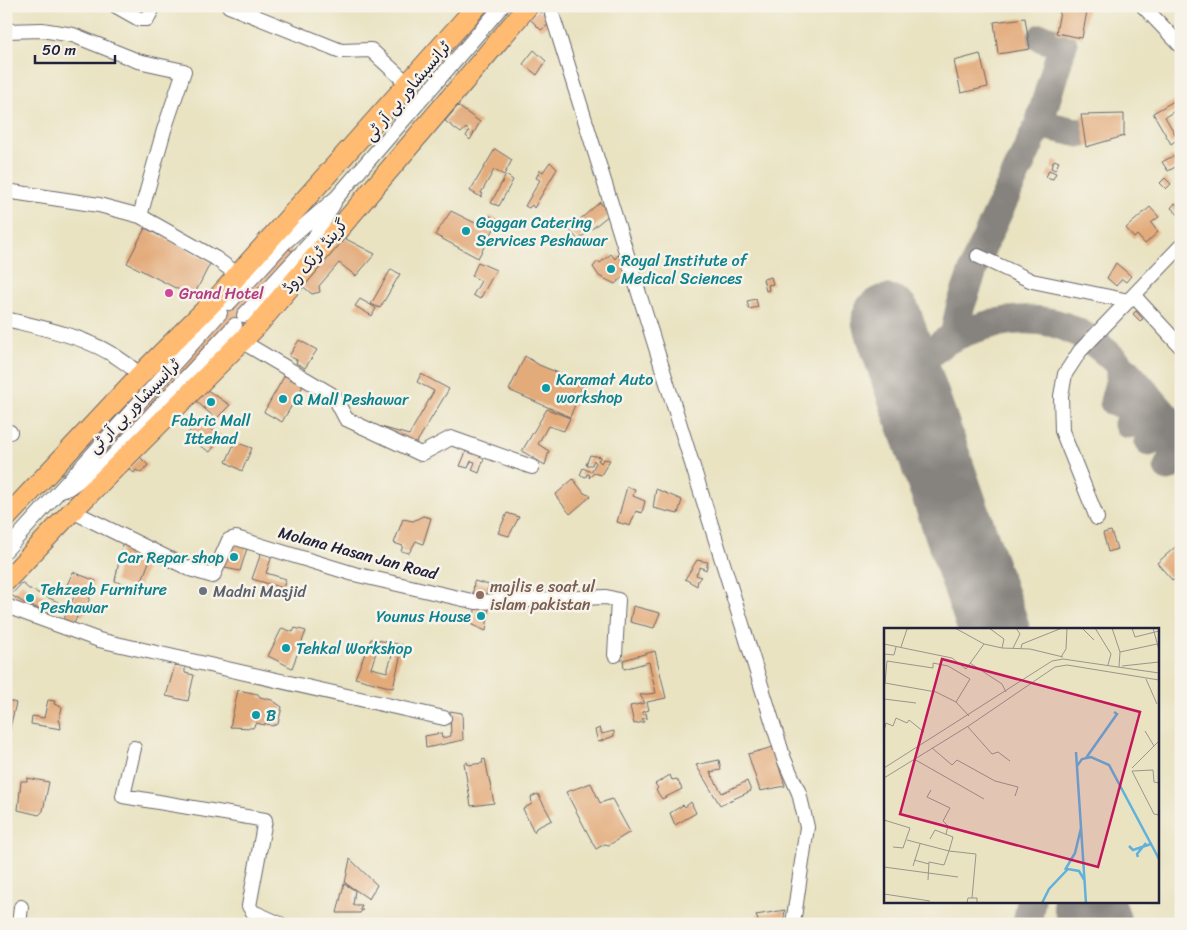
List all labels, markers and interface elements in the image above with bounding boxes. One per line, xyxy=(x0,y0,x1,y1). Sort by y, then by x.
scale bar xyxy=(35,32,115,64)
street label: ٹرانسپشاور بی آر ٹی xyxy=(356,34,458,148)
text: 50 m xyxy=(42,37,77,63)
place label: Gaggan Catering Services Peshawar xyxy=(476,208,609,255)
street label: گرینڈ ٹرنک روڈ xyxy=(274,211,356,300)
marker: Gaggan Catering Services Peshawar xyxy=(460,225,472,237)
place label: Royal Institute of Medical Sciences xyxy=(621,246,749,293)
marker: Royal Institute of Medical Sciences xyxy=(605,263,617,275)
place label: Grand Hotel xyxy=(179,279,264,308)
marker: Grand Hotel xyxy=(163,287,175,299)
street label: ٹرانسپشاور بی آر ٹی xyxy=(81,351,188,461)
place label: Karamat Auto workshop xyxy=(556,365,653,412)
marker: Karamat Auto workshop xyxy=(540,382,552,394)
place label: Q Mall Peshawar xyxy=(293,385,410,414)
marker: Q Mall Peshawar xyxy=(277,393,289,405)
marker: Fabric Mall Ittehad xyxy=(205,396,217,408)
place label: Fabric Mall Ittehad xyxy=(172,406,251,453)
street label: Molana Hasan Jan Road xyxy=(275,518,442,589)
place label: Car Repar shop xyxy=(118,543,225,572)
marker: Car Repar shop xyxy=(228,551,240,563)
place label: majlis e soat ul islam pakistan xyxy=(490,572,596,619)
place label: Tehzeeb Furniture Peshawar xyxy=(40,575,167,622)
place label: Madni Masjid xyxy=(213,577,308,606)
marker: Madni Masjid xyxy=(197,585,209,597)
marker: majlis e soat ul islam pakistan xyxy=(474,589,486,601)
marker: Tehzeeb Furniture Peshawar xyxy=(24,592,36,604)
place label: Younus House xyxy=(376,602,471,631)
marker: Younus House xyxy=(475,610,487,622)
inset map xyxy=(884,628,1160,902)
place label: Tehkal Workshop xyxy=(296,634,413,663)
marker: Tehkal Workshop xyxy=(280,642,292,654)
place label: B xyxy=(266,701,276,730)
marker: B xyxy=(250,709,262,721)

